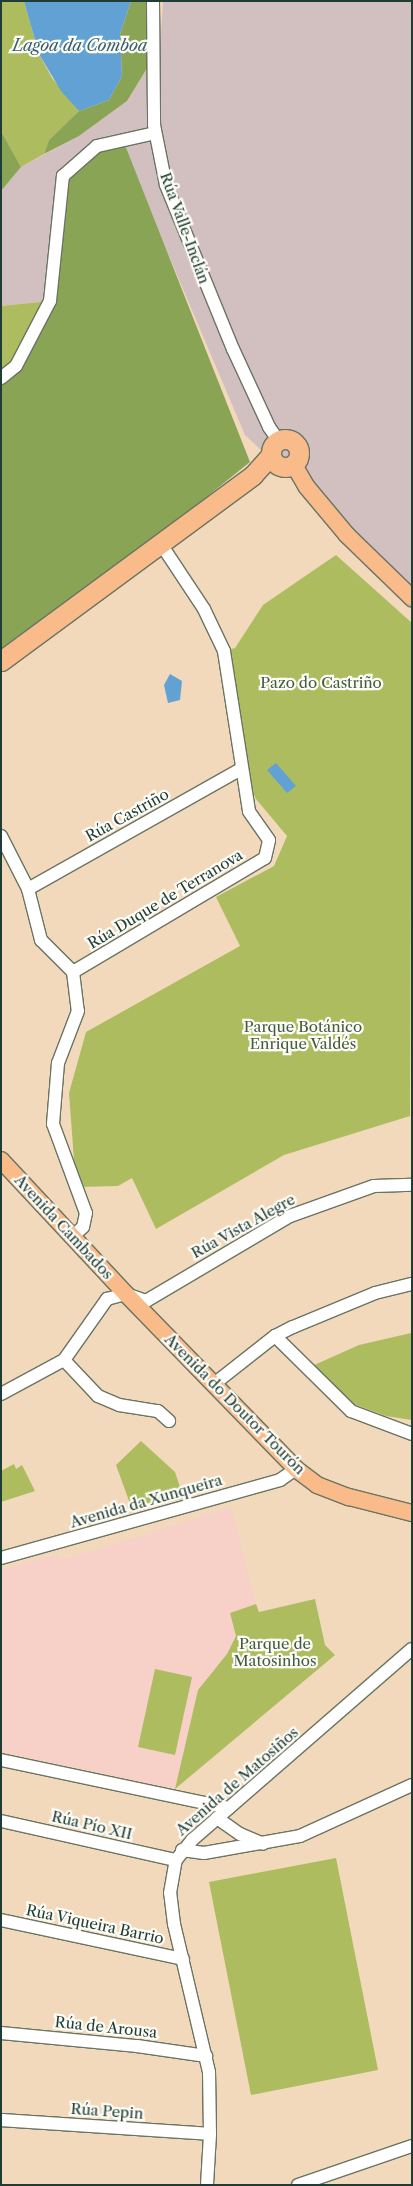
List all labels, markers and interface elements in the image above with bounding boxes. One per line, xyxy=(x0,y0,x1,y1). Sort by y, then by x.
water label: Lagoa da Comboa xyxy=(13,35,147,55)
street label: Rúa Valle-Inclán xyxy=(156,169,214,287)
park label: Pazo do Castriño xyxy=(260,674,382,692)
street label: Rúa Castriño xyxy=(82,785,172,845)
street label: Rúa Duque de Terranova xyxy=(84,845,246,953)
park label: Parque Botánico Enrique Valdés xyxy=(244,1017,362,1052)
street label: Avenida Cambados xyxy=(11,1171,117,1283)
street label: Rúa Vista Alegre xyxy=(187,1190,299,1262)
street label: Avenida do Doutor Tourón xyxy=(161,1330,309,1478)
street label: Avenida da Xunqueira xyxy=(68,1471,224,1531)
park label: Parque de Matosinhos xyxy=(233,1634,317,1669)
street label: Avenida de Matosiños xyxy=(172,1723,302,1839)
street label: Rúa Pío XII xyxy=(50,1807,134,1843)
street label: Rúa Viqueira Barrio xyxy=(24,1900,166,1948)
street label: Rúa de Arousa xyxy=(54,2013,158,2041)
street label: Rúa Pepin xyxy=(70,2099,144,2123)

